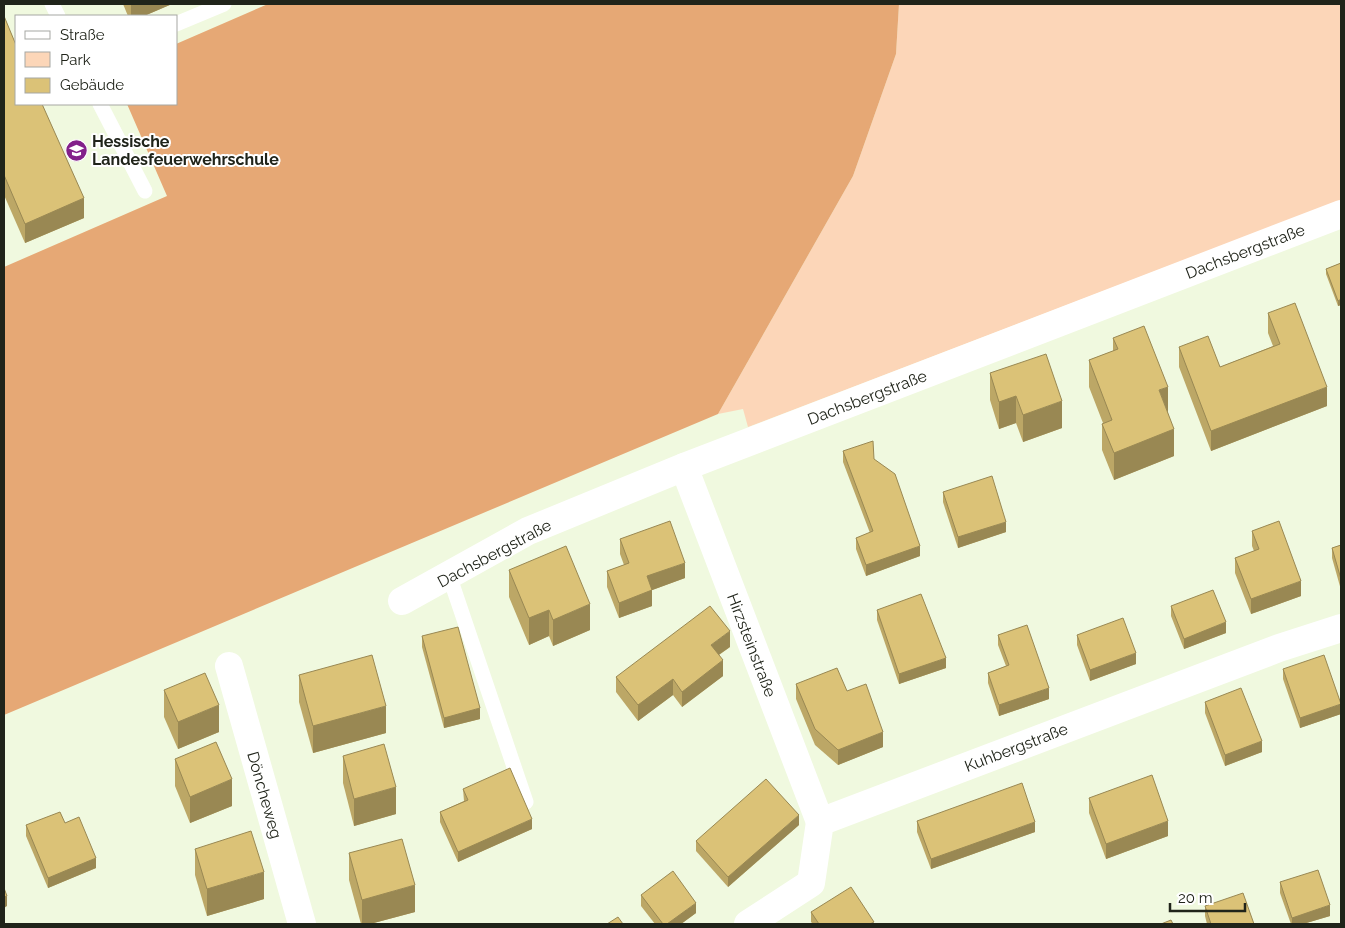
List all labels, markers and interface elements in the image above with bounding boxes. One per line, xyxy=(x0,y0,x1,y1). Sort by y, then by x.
legend xyxy=(15,15,178,105)
text: Straße xyxy=(60,26,105,44)
text: Park xyxy=(60,51,91,69)
text: Gebäude xyxy=(60,76,124,94)
place label: Hessische Landesfeuerwehrschule xyxy=(92,132,279,169)
school or university icon: Hessische Landesfeuerwehrschule xyxy=(64,138,88,162)
street label: Dachsbergstraße xyxy=(1183,220,1307,283)
street label: Dachsbergstraße xyxy=(805,366,929,429)
street label: Dachsbergstraße xyxy=(434,515,554,591)
street label: Hirzsteinstraße xyxy=(723,591,780,700)
street label: Kuhbergstraße xyxy=(962,719,1070,776)
street label: Döncheweg xyxy=(243,749,286,841)
scale bar xyxy=(1170,880,1245,912)
text: 20 m xyxy=(1178,889,1213,907)

